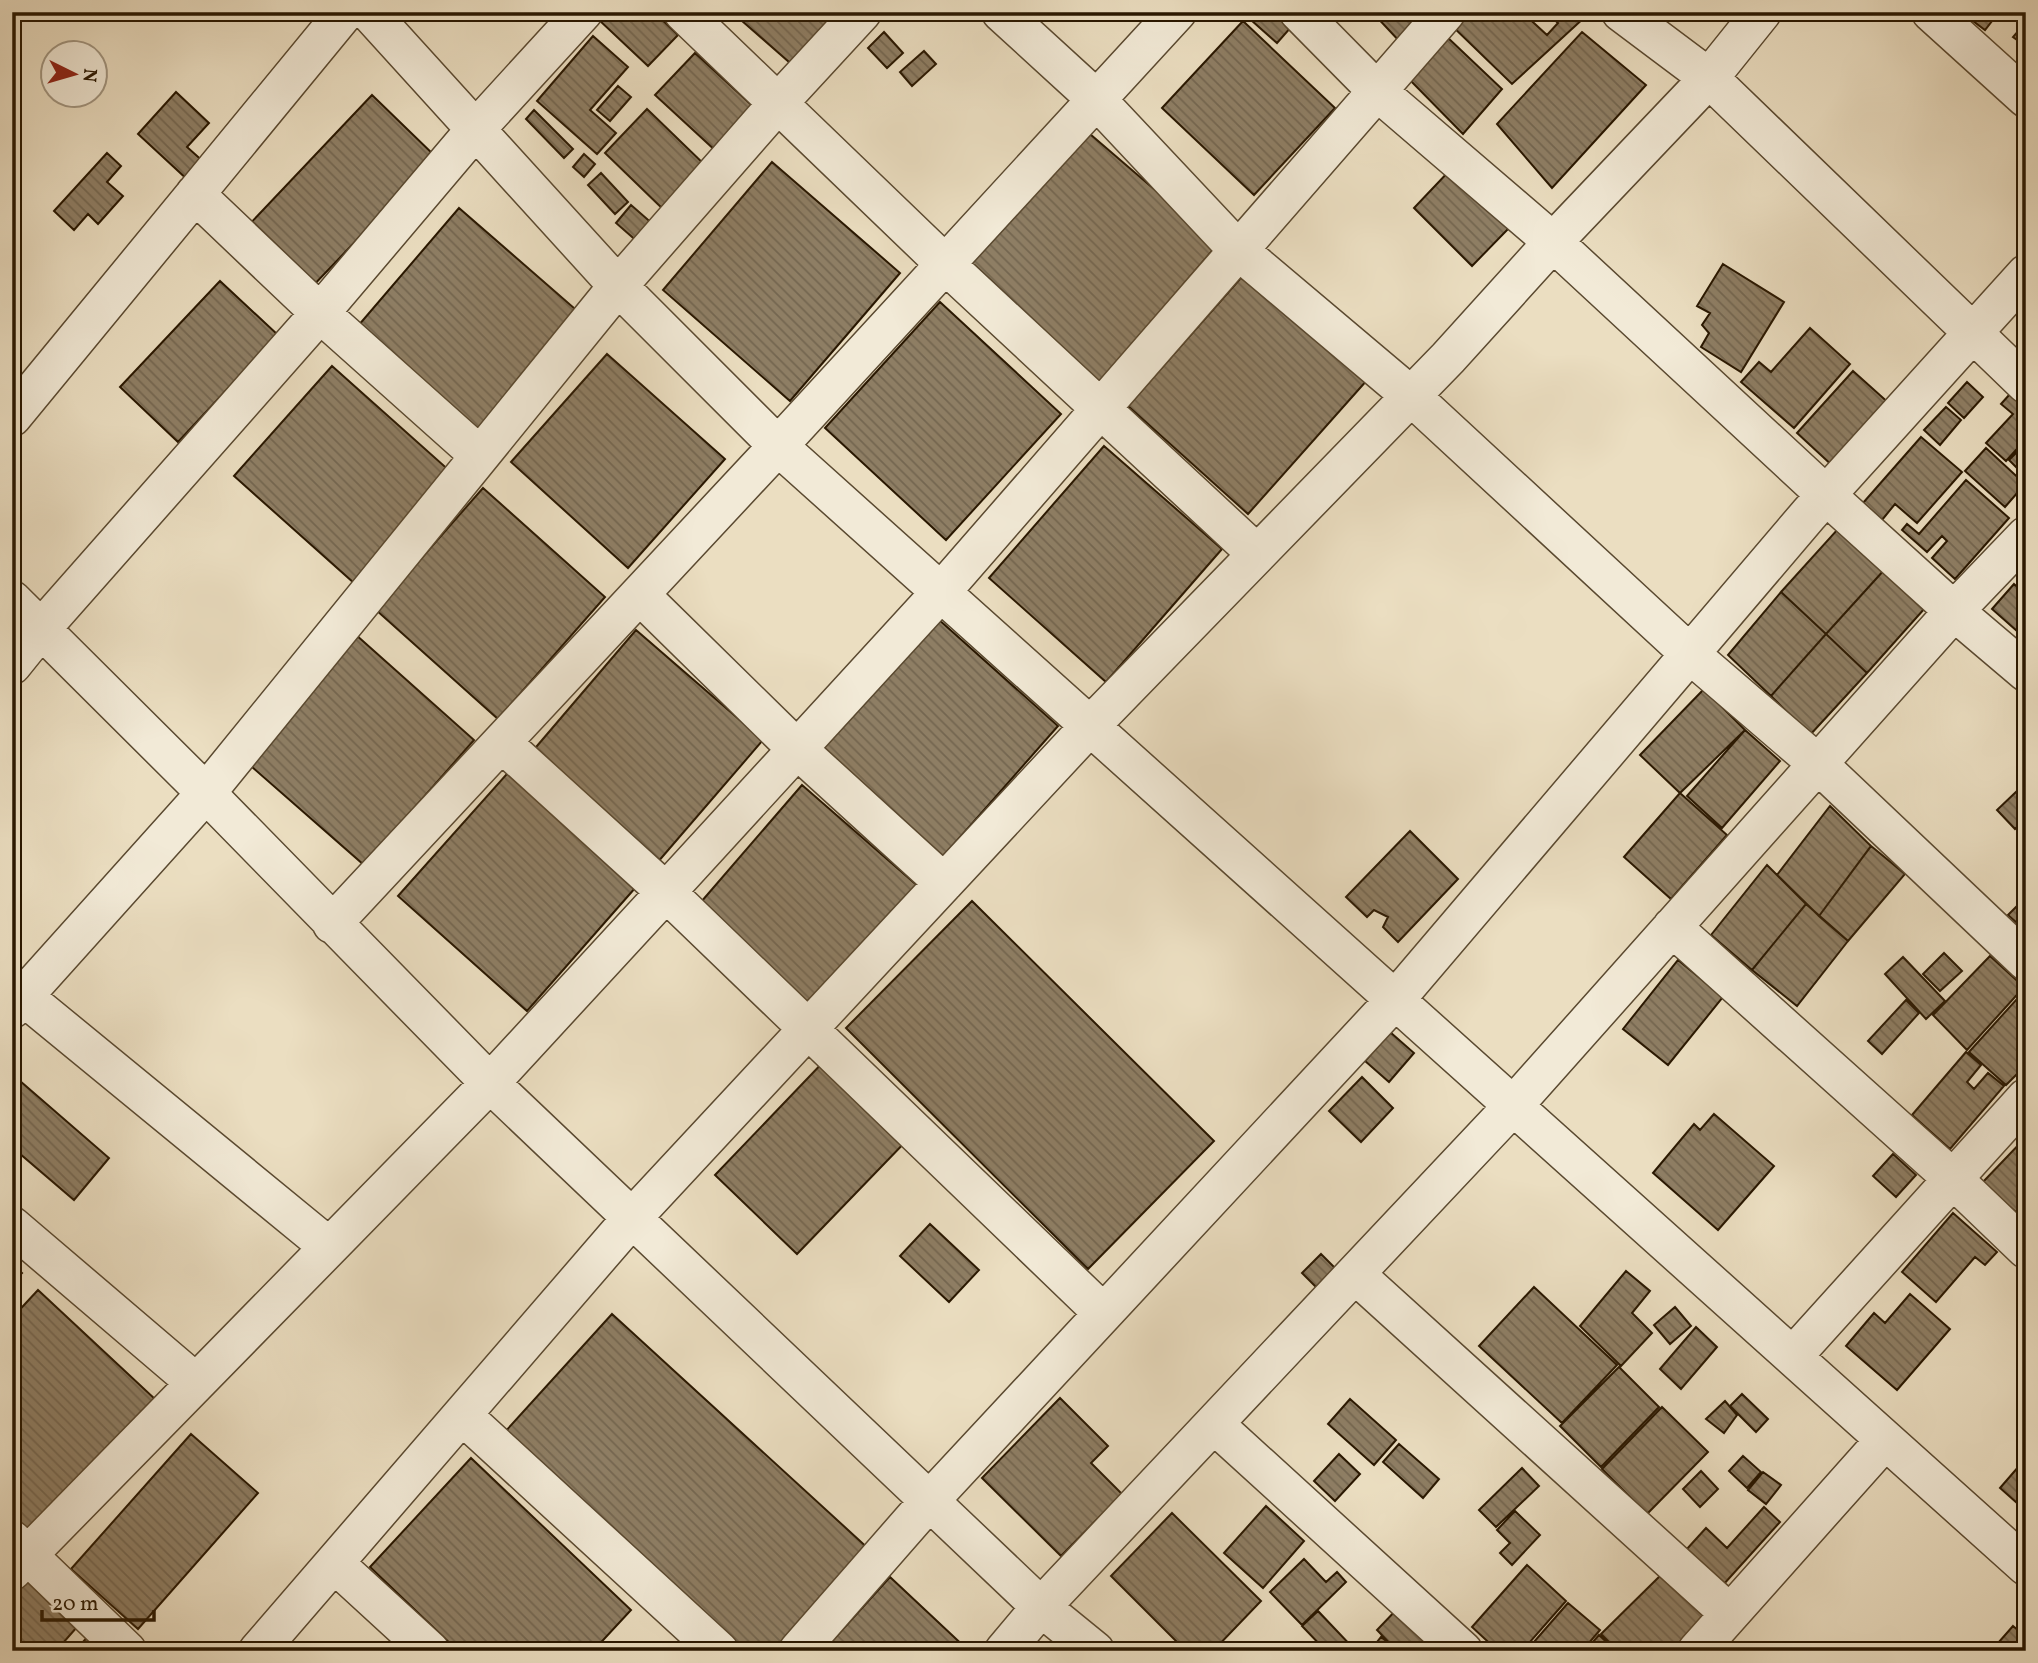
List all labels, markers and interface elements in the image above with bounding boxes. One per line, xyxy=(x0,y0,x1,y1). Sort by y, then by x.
north arrow xyxy=(38,38,108,108)
text: N xyxy=(75,67,102,84)
scale bar xyxy=(42,1579,154,1623)
text: 20 m xyxy=(52,1590,98,1619)

